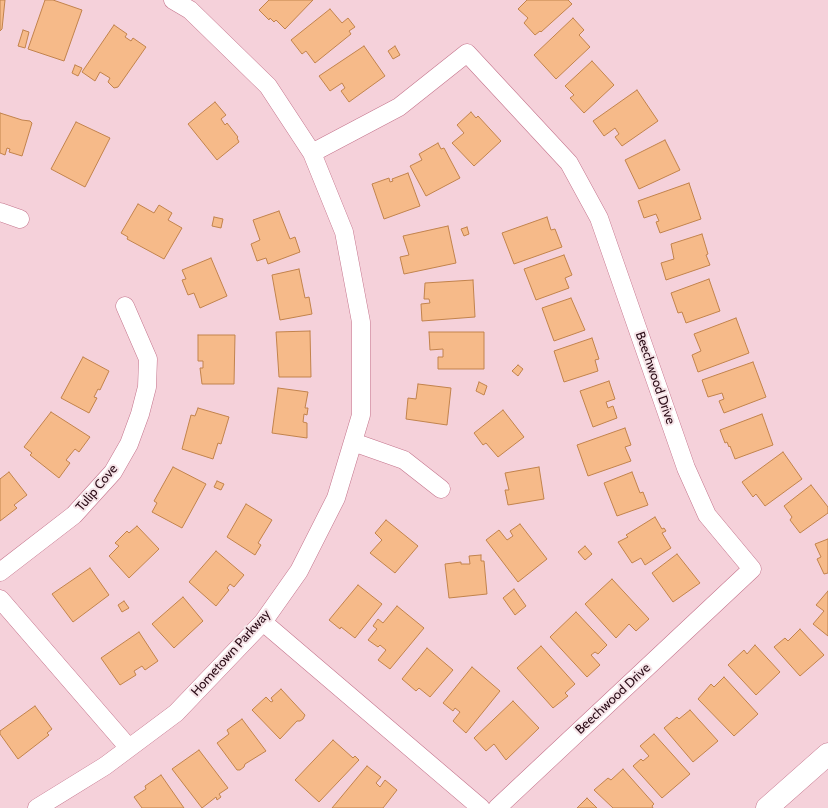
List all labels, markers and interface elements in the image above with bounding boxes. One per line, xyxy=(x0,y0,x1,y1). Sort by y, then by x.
street label: Beechwood Drive xyxy=(632,330,678,426)
street label: Tulip Cove xyxy=(73,461,121,515)
street label: Hometown Parkway xyxy=(188,607,274,699)
street label: Beechwood Drive xyxy=(572,660,654,738)

